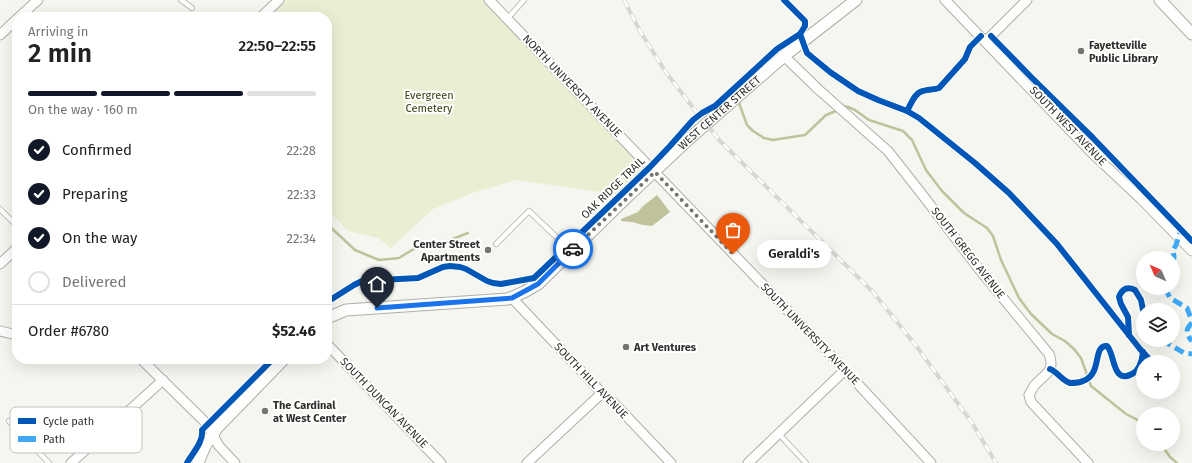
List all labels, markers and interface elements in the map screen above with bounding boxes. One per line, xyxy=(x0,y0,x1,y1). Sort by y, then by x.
text: Arriving in xyxy=(28,24,88,39)
street label: NORTH UNIVERSITY AVENUE xyxy=(520,32,624,140)
text: 22:50–22:55 xyxy=(239,37,316,55)
text: 2 min xyxy=(28,38,92,69)
place label: Fayetteville Public Library xyxy=(1089,39,1158,65)
marker: Fayetteville Public Library xyxy=(1076,46,1086,56)
street label: WEST CENTER STREET xyxy=(675,73,763,152)
street label: SOUTH WEST AVENUE xyxy=(1027,84,1109,168)
park label: Evergreen Cemetery xyxy=(404,89,454,115)
text: On the way · 160 m xyxy=(28,102,138,117)
icon: check xyxy=(28,139,50,161)
text: Confirmed xyxy=(62,141,132,159)
text: 22:28 xyxy=(286,143,316,158)
street label: OAK RIDGE TRAIL xyxy=(579,154,648,222)
icon: check xyxy=(28,183,50,205)
text: Preparing xyxy=(62,185,127,203)
text: 22:33 xyxy=(287,187,316,202)
street label: SOUTH GREGG AVENUE xyxy=(928,205,1008,301)
pin xyxy=(716,213,750,254)
icon: bag xyxy=(722,219,744,241)
icon: check xyxy=(28,227,50,249)
text: On the way xyxy=(62,229,137,247)
courier xyxy=(553,229,593,269)
text: 22:34 xyxy=(287,231,316,246)
place label: Center Street Apartments xyxy=(413,238,481,264)
icon: car xyxy=(562,238,584,260)
callout: Geraldi's xyxy=(757,240,831,268)
marker: Center Street Apartments xyxy=(483,245,493,255)
text: Geraldi's xyxy=(768,246,820,261)
north arrow xyxy=(1136,251,1180,295)
map controls xyxy=(1136,251,1180,451)
pin xyxy=(360,267,394,308)
text: Delivered xyxy=(62,273,126,291)
icon: home xyxy=(366,273,388,295)
street label: SOUTH UNIVERSITY AVENUE xyxy=(758,280,862,388)
button: layers xyxy=(1136,303,1180,347)
text: Order #6780 xyxy=(28,322,109,340)
text: $52.46 xyxy=(272,322,316,340)
street label: SOUTH HILL AVENUE xyxy=(551,340,631,422)
place label: Art Ventures xyxy=(633,341,697,354)
marker: Art Ventures xyxy=(621,342,631,352)
street label: SOUTH DUNCAN AVENUE xyxy=(337,355,431,451)
button: + xyxy=(1136,355,1180,399)
place label: The Cardinal at West Center xyxy=(273,399,347,425)
marker: The Cardinal at West Center xyxy=(260,406,270,416)
legend xyxy=(10,407,142,453)
button: − xyxy=(1136,407,1180,451)
text: Cycle path xyxy=(43,415,94,428)
text: Path xyxy=(43,433,65,446)

